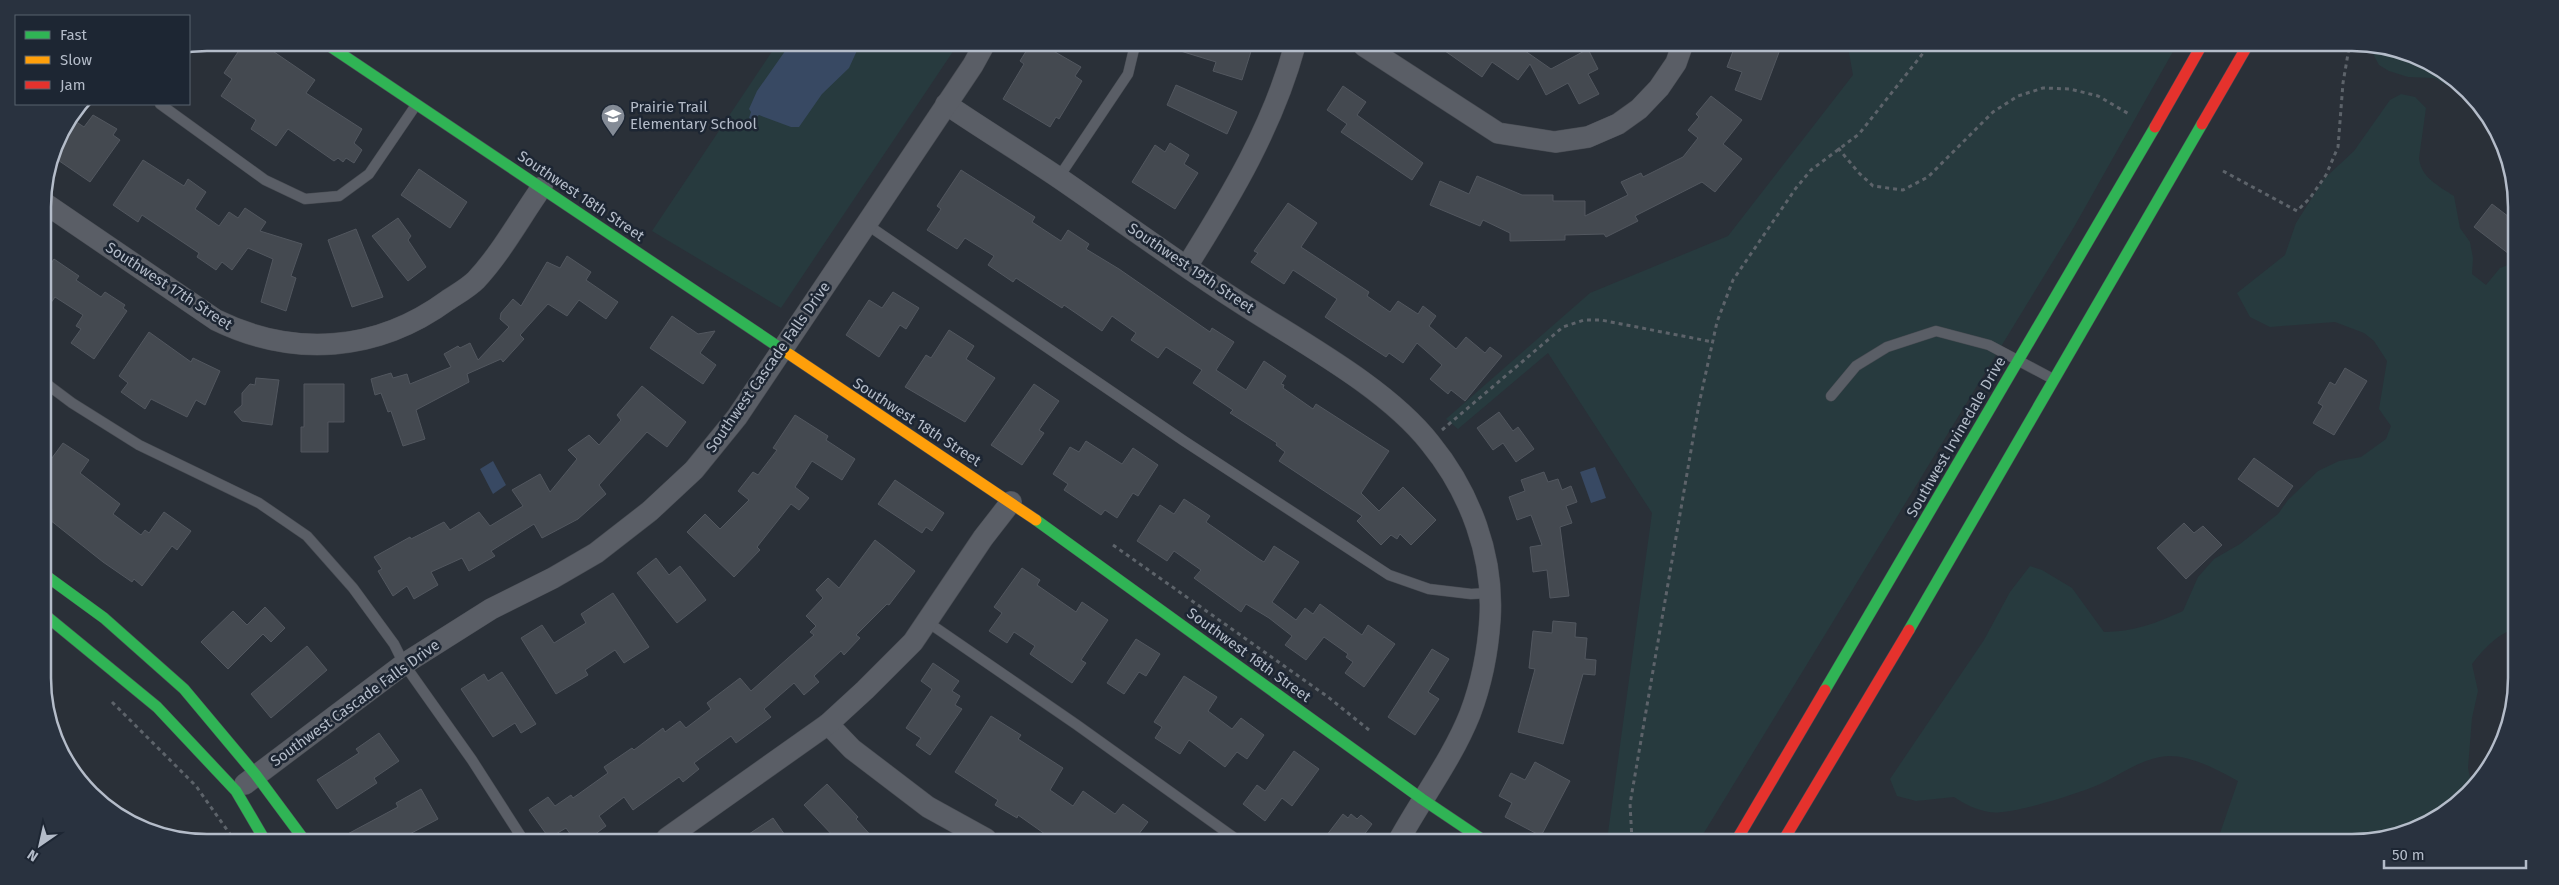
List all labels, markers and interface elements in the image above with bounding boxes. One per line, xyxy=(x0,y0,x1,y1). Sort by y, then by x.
legend xyxy=(15,15,190,105)
text: Fast xyxy=(60,26,87,44)
text: Slow xyxy=(60,51,92,69)
text: Jam xyxy=(60,76,86,94)
place label: Prairie Trail Elementary School xyxy=(630,98,758,133)
school or university icon: Prairie Trail Elementary School xyxy=(600,103,626,137)
street label: Southwest 18th Street xyxy=(514,147,648,245)
street label: Southwest 19th Street xyxy=(1124,219,1258,317)
street label: Southwest 17th Street xyxy=(102,238,236,334)
street label: Southwest Cascade Falls Drive xyxy=(702,278,834,456)
street label: Southwest Irvinedale Drive xyxy=(1903,353,2009,521)
street label: Southwest 18th Street xyxy=(850,374,985,470)
street label: Southwest 18th Street xyxy=(1184,604,1315,706)
street label: Southwest Cascade Falls Drive xyxy=(267,636,443,770)
north arrow xyxy=(15,820,65,870)
scale bar xyxy=(2384,838,2526,870)
text: N xyxy=(24,846,42,865)
text: 50 m xyxy=(2392,846,2425,864)

